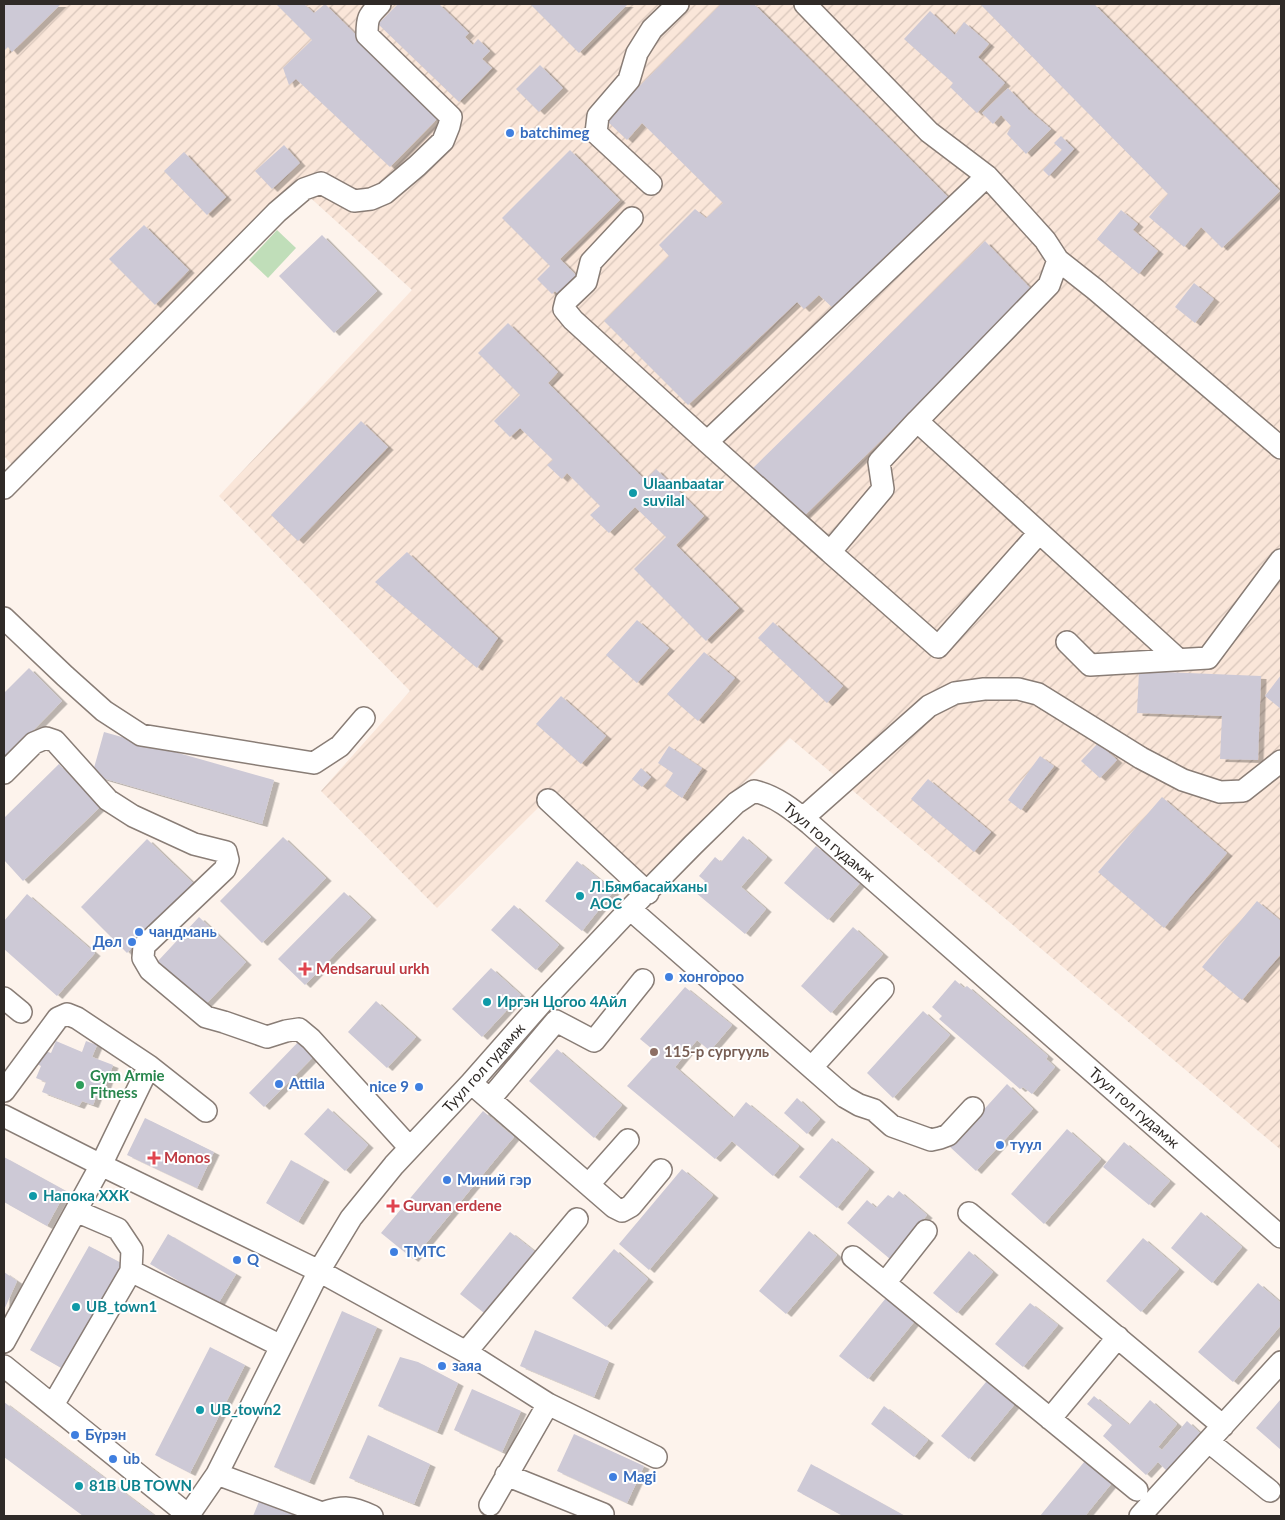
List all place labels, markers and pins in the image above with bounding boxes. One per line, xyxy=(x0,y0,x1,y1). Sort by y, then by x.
place label: batchimeg xyxy=(520,123,590,141)
marker: batchimeg xyxy=(504,127,516,139)
place label: Ulaanbaatar suvilal xyxy=(643,474,724,509)
marker: Ulaanbaatar suvilal xyxy=(627,487,639,499)
place label: Л.Бямбасайханы АОС xyxy=(589,877,707,912)
marker: Л.Бямбасайханы АОС xyxy=(574,890,586,902)
place label: чандмань xyxy=(149,922,217,940)
marker: чандмань xyxy=(133,926,145,938)
place label: Дөл xyxy=(93,932,122,950)
marker: Дөл xyxy=(126,936,138,948)
place label: Mendsaruul urkh xyxy=(316,959,430,977)
marker: Mendsaruul urkh xyxy=(298,962,312,976)
place label: хонгороо xyxy=(679,967,744,985)
marker: хонгороо xyxy=(663,971,675,983)
place label: Иргэн Цогоо 4Айл xyxy=(497,992,627,1010)
marker: Иргэн Цогоо 4Айл xyxy=(481,996,493,1008)
place label: 115-р сургууль xyxy=(664,1042,769,1060)
marker: 115-р сургууль xyxy=(648,1046,660,1058)
place label: Gym Armie Fitness xyxy=(90,1066,165,1101)
place label: Attila xyxy=(288,1074,325,1092)
place label: nice 9 xyxy=(369,1077,409,1095)
marker: Attila xyxy=(273,1078,285,1090)
marker: Gym Armie Fitness xyxy=(74,1079,86,1091)
marker: nice 9 xyxy=(413,1081,425,1093)
place label: туул xyxy=(1010,1135,1042,1153)
marker: туул xyxy=(994,1139,1006,1151)
place label: Monos xyxy=(164,1148,211,1166)
marker: Monos xyxy=(148,1152,160,1164)
place label: Миний гэр xyxy=(457,1170,532,1188)
marker: Миний гэр xyxy=(441,1174,453,1186)
place label: Напока ХХК xyxy=(43,1186,130,1204)
marker: Напока ХХК xyxy=(27,1190,39,1202)
place label: Gurvan erdene xyxy=(403,1196,502,1214)
marker: Gurvan erdene xyxy=(387,1200,399,1212)
place label: ТМТС xyxy=(404,1242,446,1260)
marker: ТМТС xyxy=(388,1246,400,1258)
place label: Q xyxy=(247,1250,260,1268)
marker: Q xyxy=(231,1254,243,1266)
place label: UB_town1 xyxy=(86,1297,157,1315)
marker: UB_town1 xyxy=(70,1301,82,1313)
place label: заяа xyxy=(452,1356,482,1374)
marker: заяа xyxy=(436,1360,448,1372)
place label: UB_town2 xyxy=(210,1400,282,1418)
marker: UB_town2 xyxy=(194,1404,206,1416)
place label: Бүрэн xyxy=(85,1425,126,1443)
marker: Бүрэн xyxy=(69,1429,81,1441)
place label: ub xyxy=(123,1449,140,1467)
marker: ub xyxy=(107,1453,119,1465)
place label: Magi xyxy=(623,1467,657,1485)
marker: Magi xyxy=(607,1471,619,1483)
place label: 81В UB TOWN xyxy=(89,1476,192,1494)
marker: 81В UB TOWN xyxy=(73,1480,85,1492)

